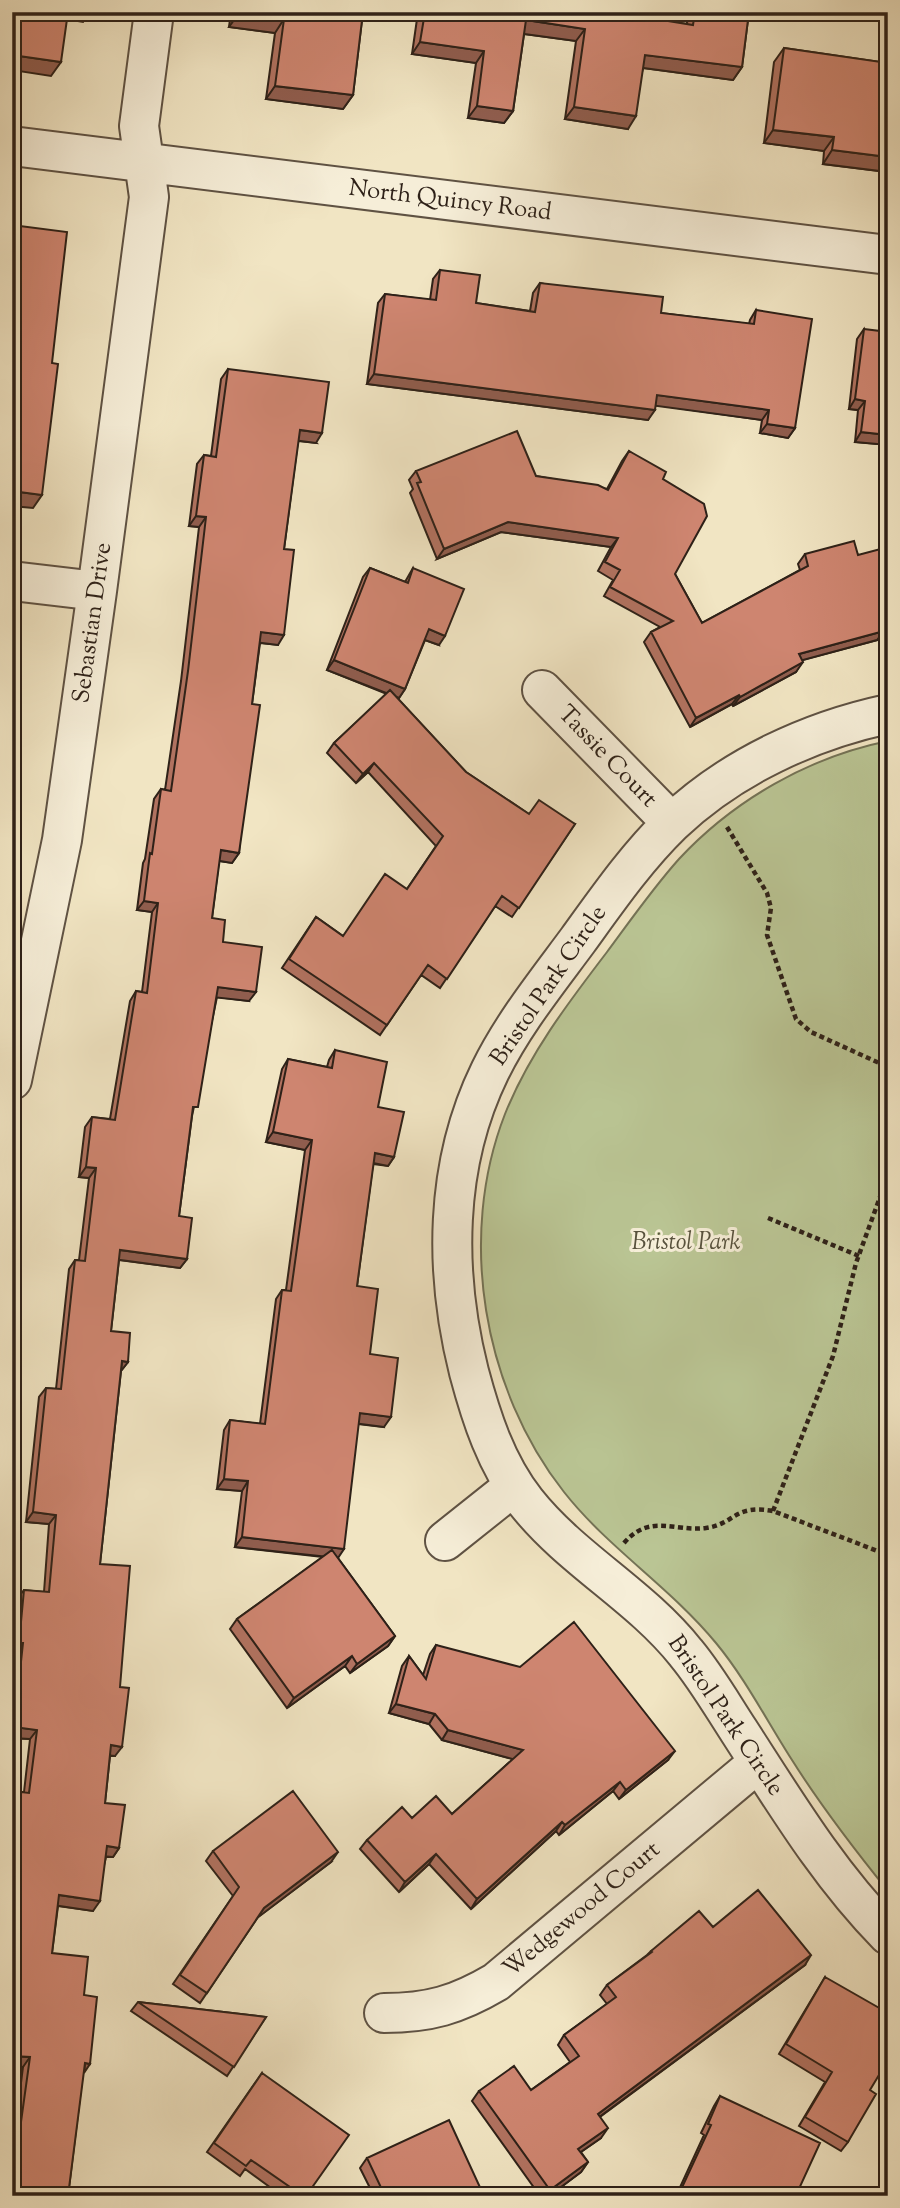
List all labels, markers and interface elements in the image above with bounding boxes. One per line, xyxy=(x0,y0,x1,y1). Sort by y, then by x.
street label: North Quincy Road xyxy=(347,172,554,230)
street label: Sebastian Drive xyxy=(65,540,121,706)
street label: Tassie Court xyxy=(549,698,665,816)
street label: Bristol Park Circle xyxy=(482,899,616,1073)
park label: Bristol Park xyxy=(632,1226,740,1260)
street label: Bristol Park Circle xyxy=(658,1629,792,1803)
street label: Wedgewood Court xyxy=(496,1834,668,1986)

